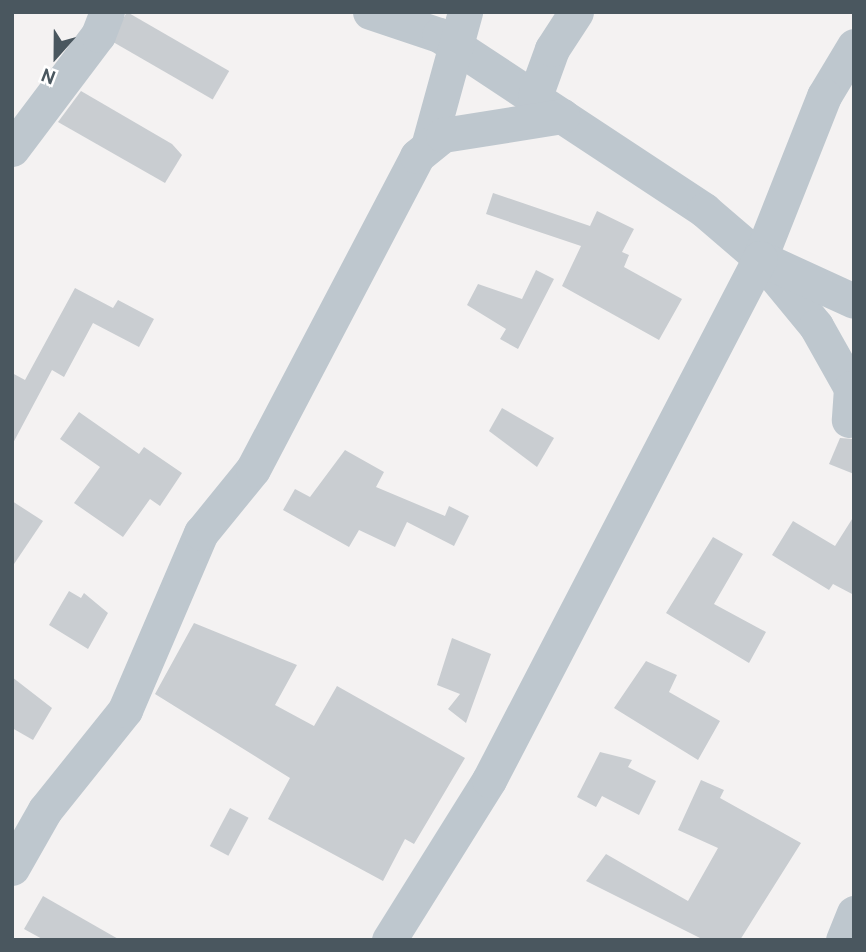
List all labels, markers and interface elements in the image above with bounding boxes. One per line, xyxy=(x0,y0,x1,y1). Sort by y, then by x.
north arrow xyxy=(21,21,91,91)
text: N xyxy=(38,63,59,89)

